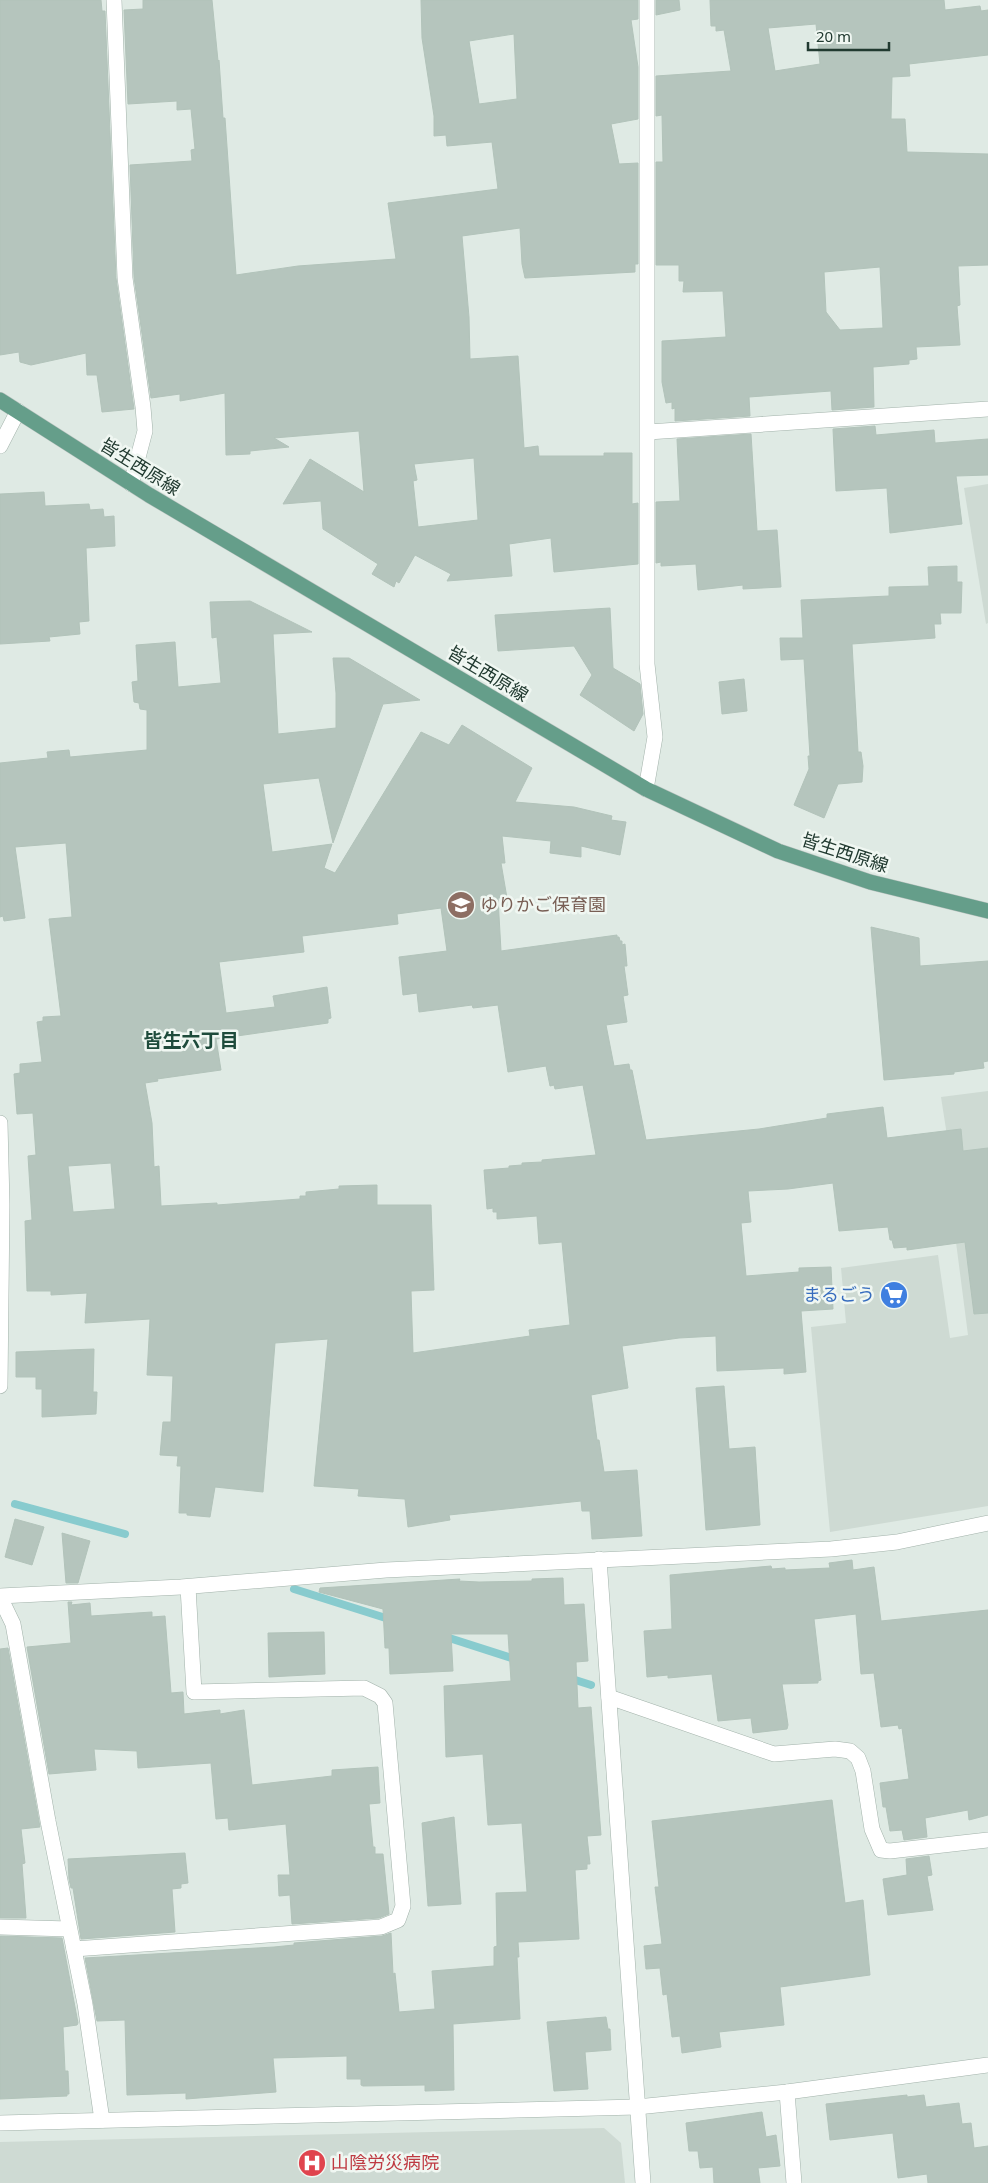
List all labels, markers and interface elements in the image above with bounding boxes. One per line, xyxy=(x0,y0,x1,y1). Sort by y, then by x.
scale bar xyxy=(808,20,889,52)
text: 20 m xyxy=(816,26,851,46)
street label: 皆生西原線 xyxy=(96,432,185,500)
street label: 皆生西原線 xyxy=(444,640,533,707)
street label: 皆生西原線 xyxy=(799,827,892,877)
school or university icon: ゆりかご保育園 xyxy=(446,890,476,920)
place label: ゆりかご保育園 xyxy=(480,892,606,916)
district label: 皆生六丁目 xyxy=(143,1027,239,1053)
supermarket icon: まるごう xyxy=(879,1280,909,1310)
place label: まるごう xyxy=(803,1282,875,1306)
hospital icon: 山陰労災病院 xyxy=(297,2148,327,2178)
place label: 山陰労災病院 xyxy=(331,2150,439,2174)

